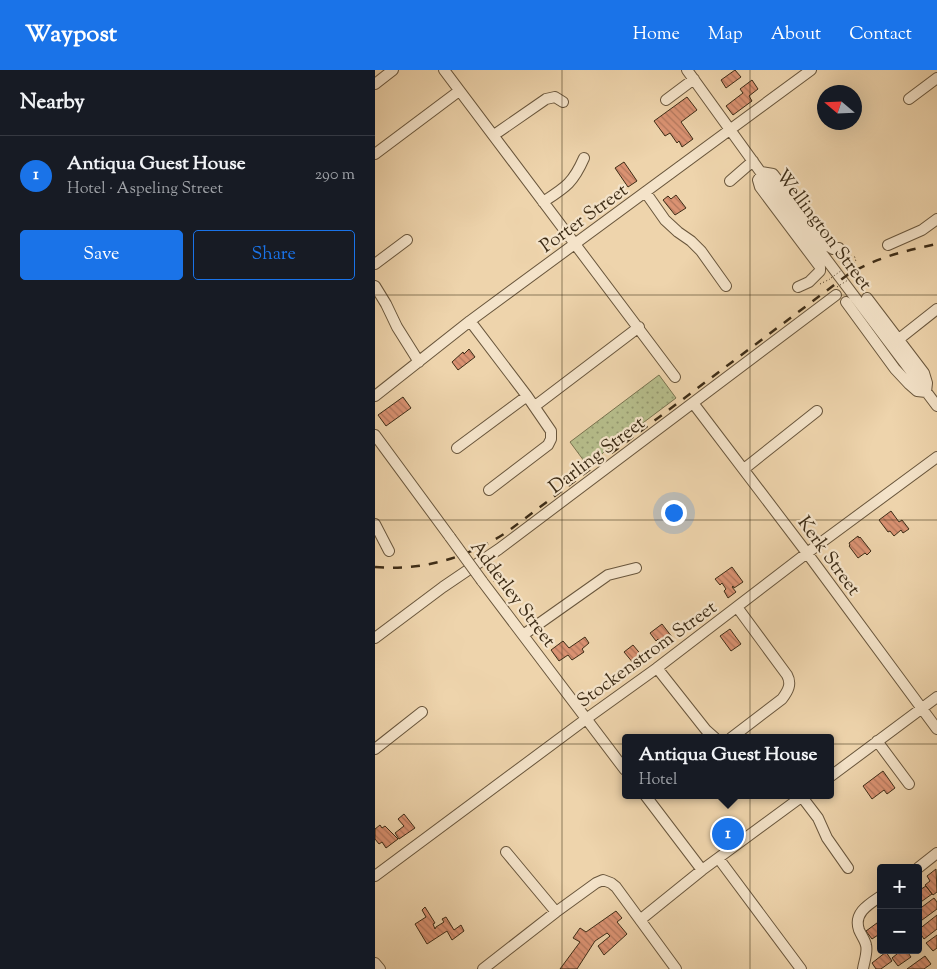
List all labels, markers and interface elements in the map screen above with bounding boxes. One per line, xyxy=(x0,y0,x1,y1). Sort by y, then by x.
text: Waypost xyxy=(25,18,117,52)
text: Home xyxy=(633,22,680,48)
text: Map xyxy=(708,22,743,48)
text: About xyxy=(771,22,821,48)
text: Contact xyxy=(849,22,912,48)
north arrow xyxy=(817,85,862,130)
text: Nearby xyxy=(20,88,85,118)
text: Antiqua Guest House xyxy=(67,151,246,178)
text: 1 xyxy=(33,164,39,187)
text: 290 m xyxy=(315,164,355,187)
street label: Wellington Street xyxy=(768,164,878,297)
text: Hotel · Aspeling Street xyxy=(67,178,223,201)
street label: Porter Street xyxy=(535,178,634,260)
button: Save xyxy=(20,230,183,280)
button: Share xyxy=(193,230,355,280)
street label: Darling Street xyxy=(544,410,652,501)
your location xyxy=(661,500,687,526)
street label: Kerk Street xyxy=(790,511,866,602)
street label: Adderley Street xyxy=(463,535,562,654)
street label: Stockenstrom Street xyxy=(572,595,723,715)
popup xyxy=(622,734,834,799)
text: Antiqua Guest House xyxy=(639,742,817,769)
text: Hotel xyxy=(639,769,677,792)
pin: 1 xyxy=(712,815,744,853)
map controls xyxy=(877,864,922,954)
button: + xyxy=(877,864,922,909)
button: − xyxy=(877,909,922,954)

